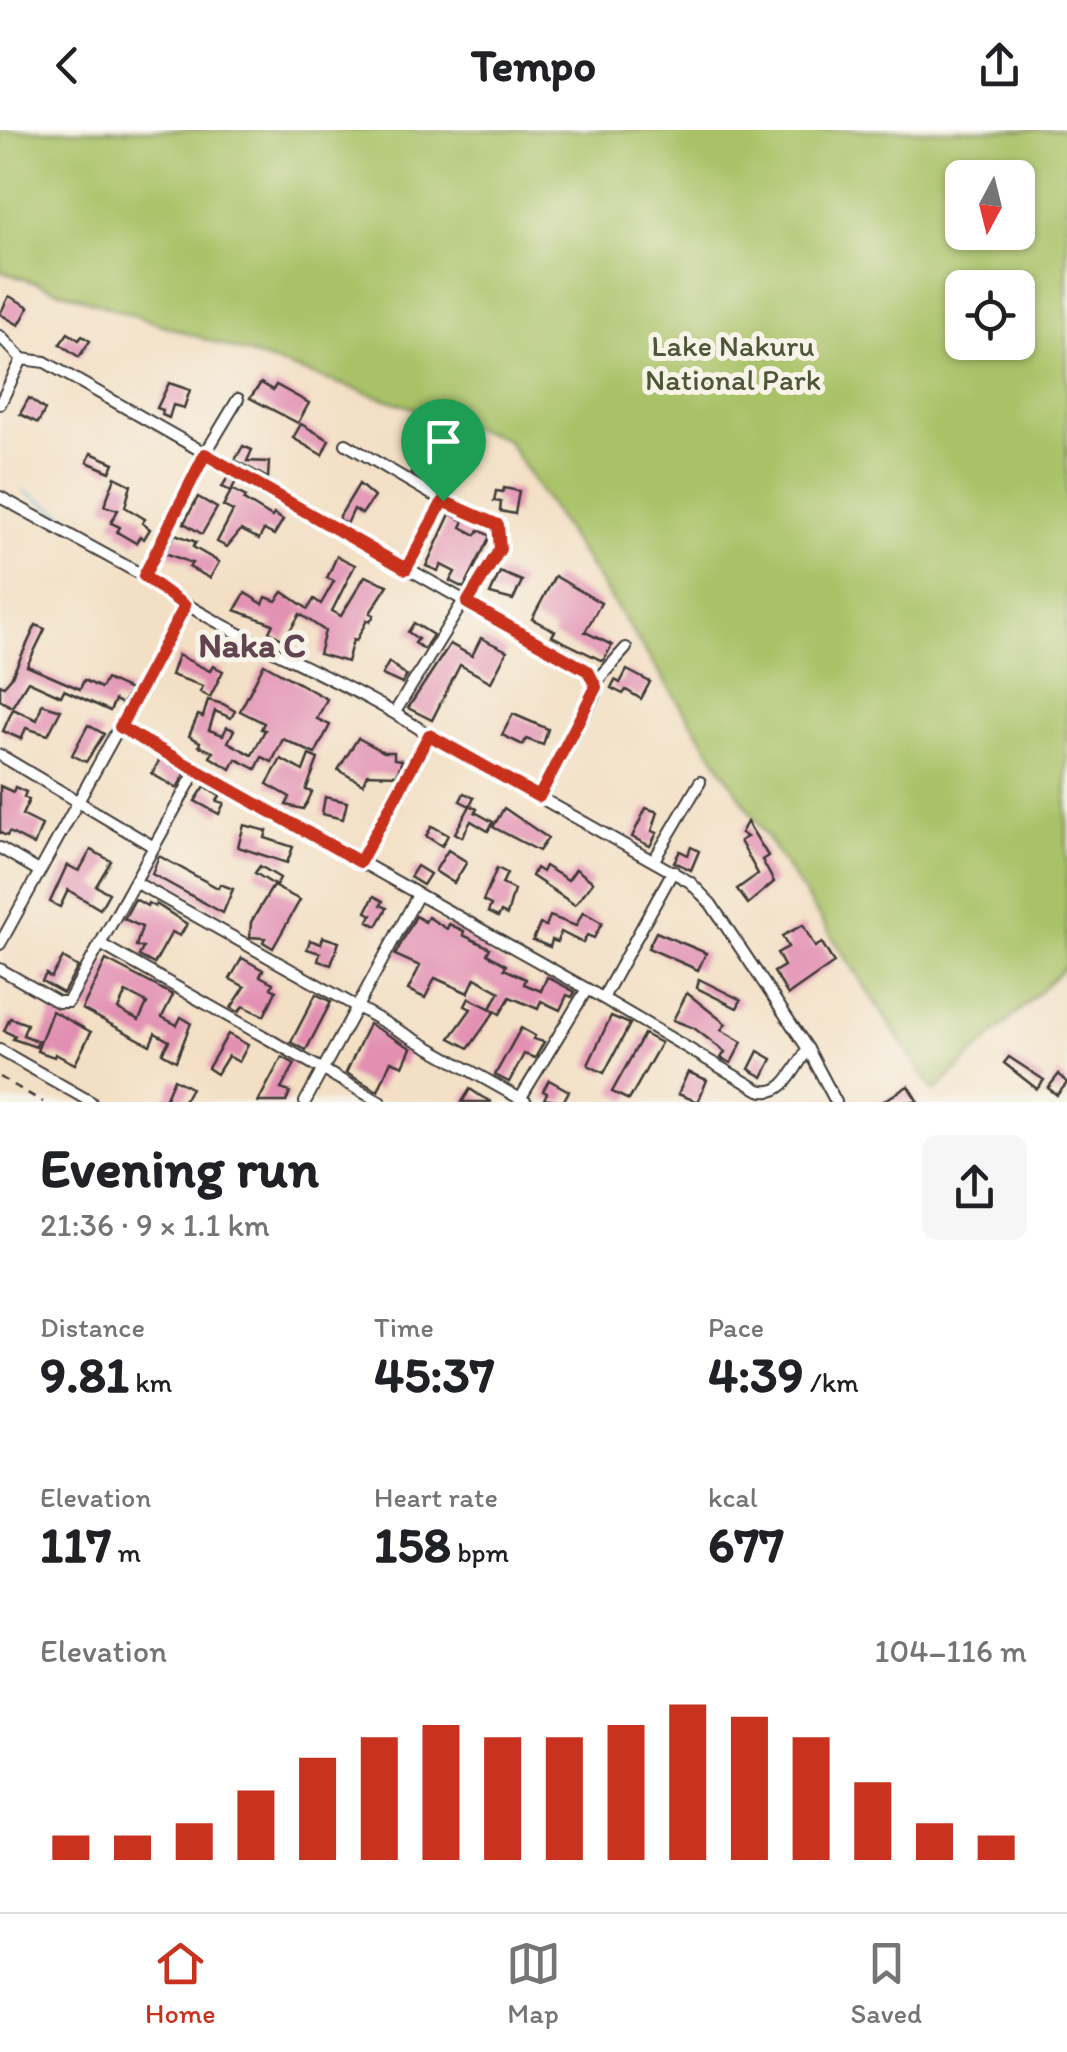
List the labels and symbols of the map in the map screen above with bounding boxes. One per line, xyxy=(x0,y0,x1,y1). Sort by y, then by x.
north arrow xyxy=(945,160,1035,250)
park label: Lake Nakuru National Park xyxy=(645,327,821,398)
pin xyxy=(401,399,486,502)
district label: Naka C xyxy=(198,624,306,666)

